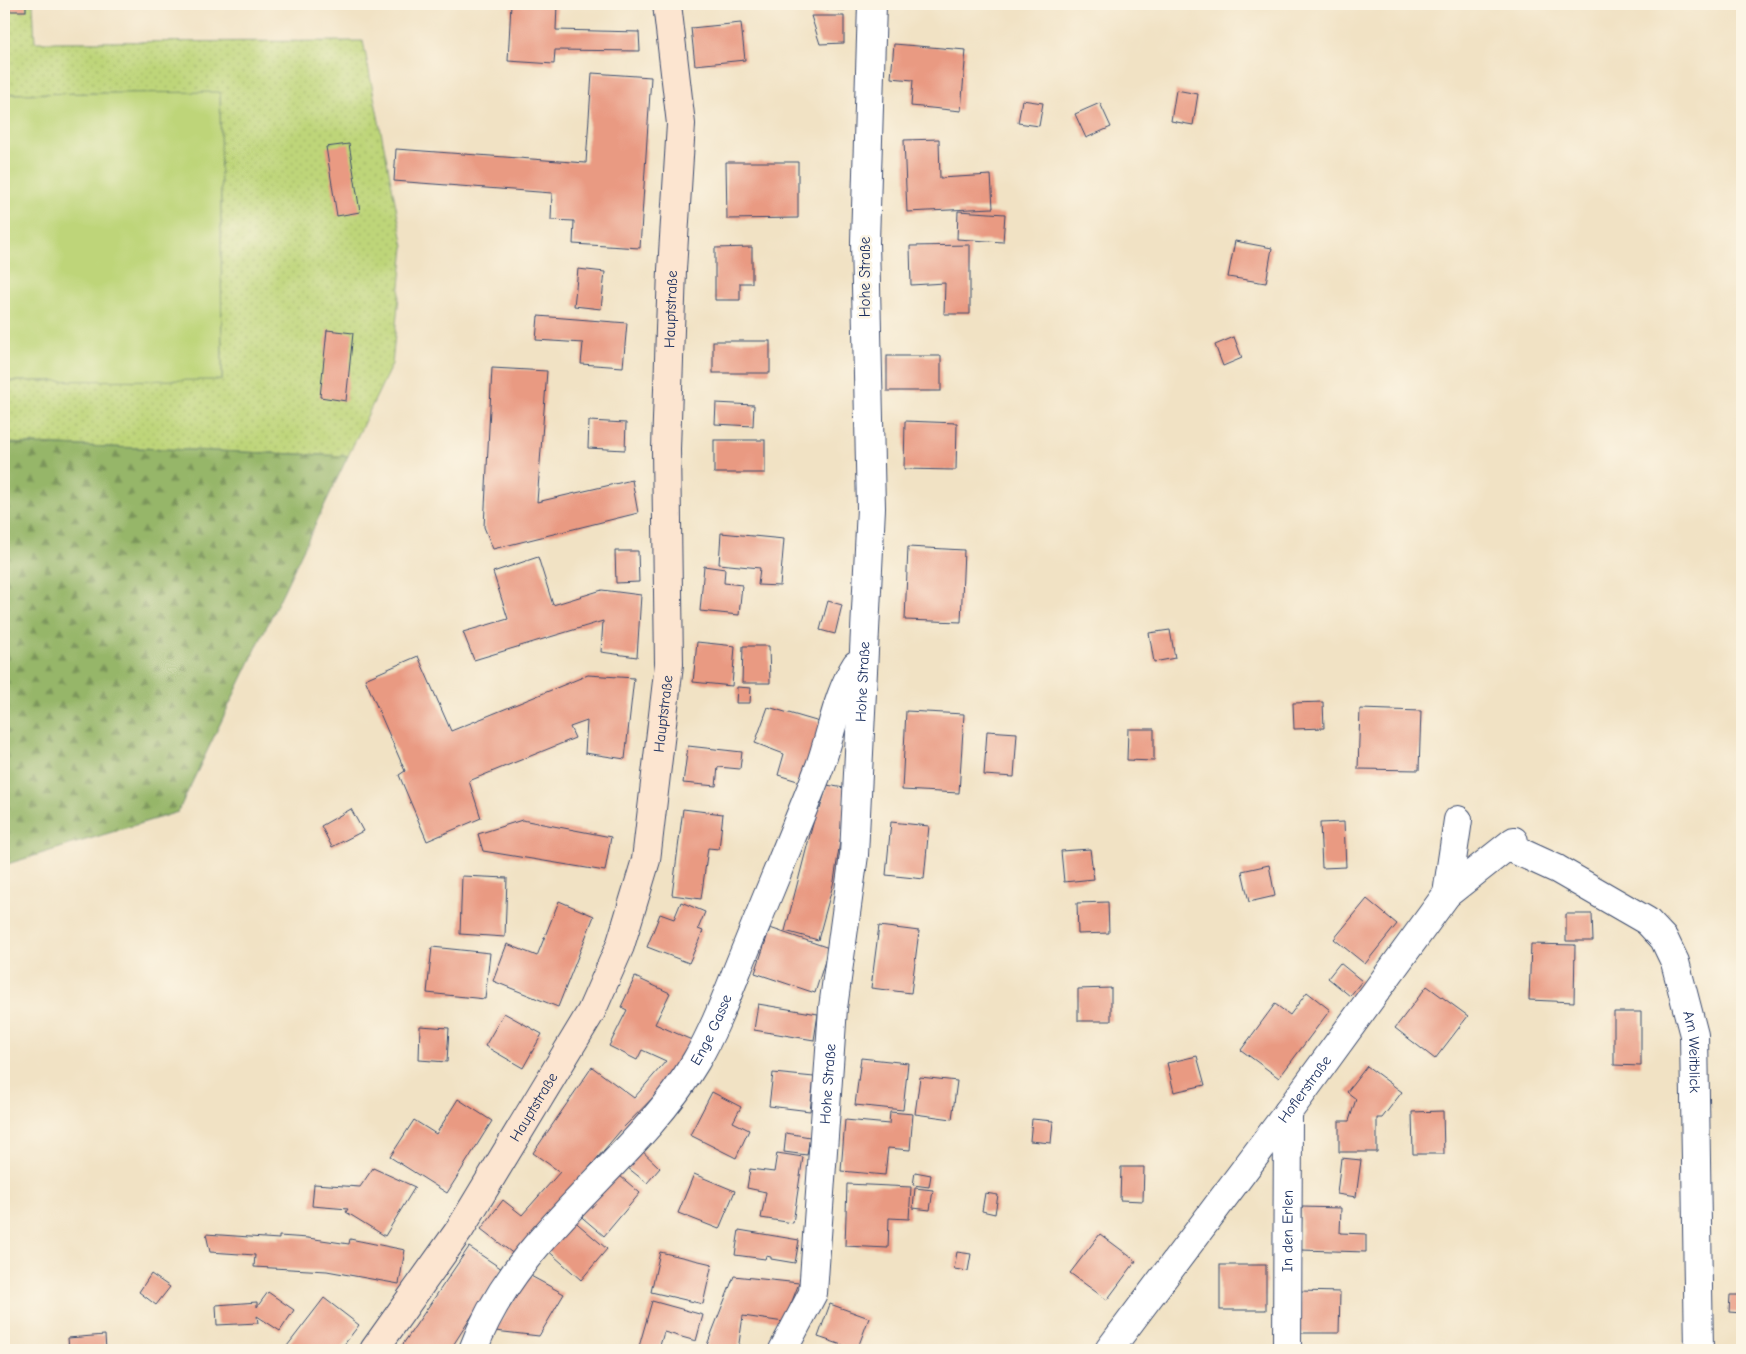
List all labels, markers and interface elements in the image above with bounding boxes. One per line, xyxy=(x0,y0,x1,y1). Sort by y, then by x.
street label: Hohe Straße xyxy=(856,236,874,317)
street label: Hauptstraße xyxy=(660,270,681,348)
street label: Hohe Straße xyxy=(852,640,873,723)
street label: Hauptstraße xyxy=(650,674,677,754)
street label: Enge Gasse xyxy=(687,991,736,1068)
street label: Am Weitblick xyxy=(1679,1009,1704,1094)
street label: Hohe Straße xyxy=(816,1043,840,1125)
street label: Hoflerstraße xyxy=(1274,1052,1335,1126)
street label: Hauptstraße xyxy=(506,1069,562,1145)
street label: In den Erlen xyxy=(1278,1190,1297,1272)

